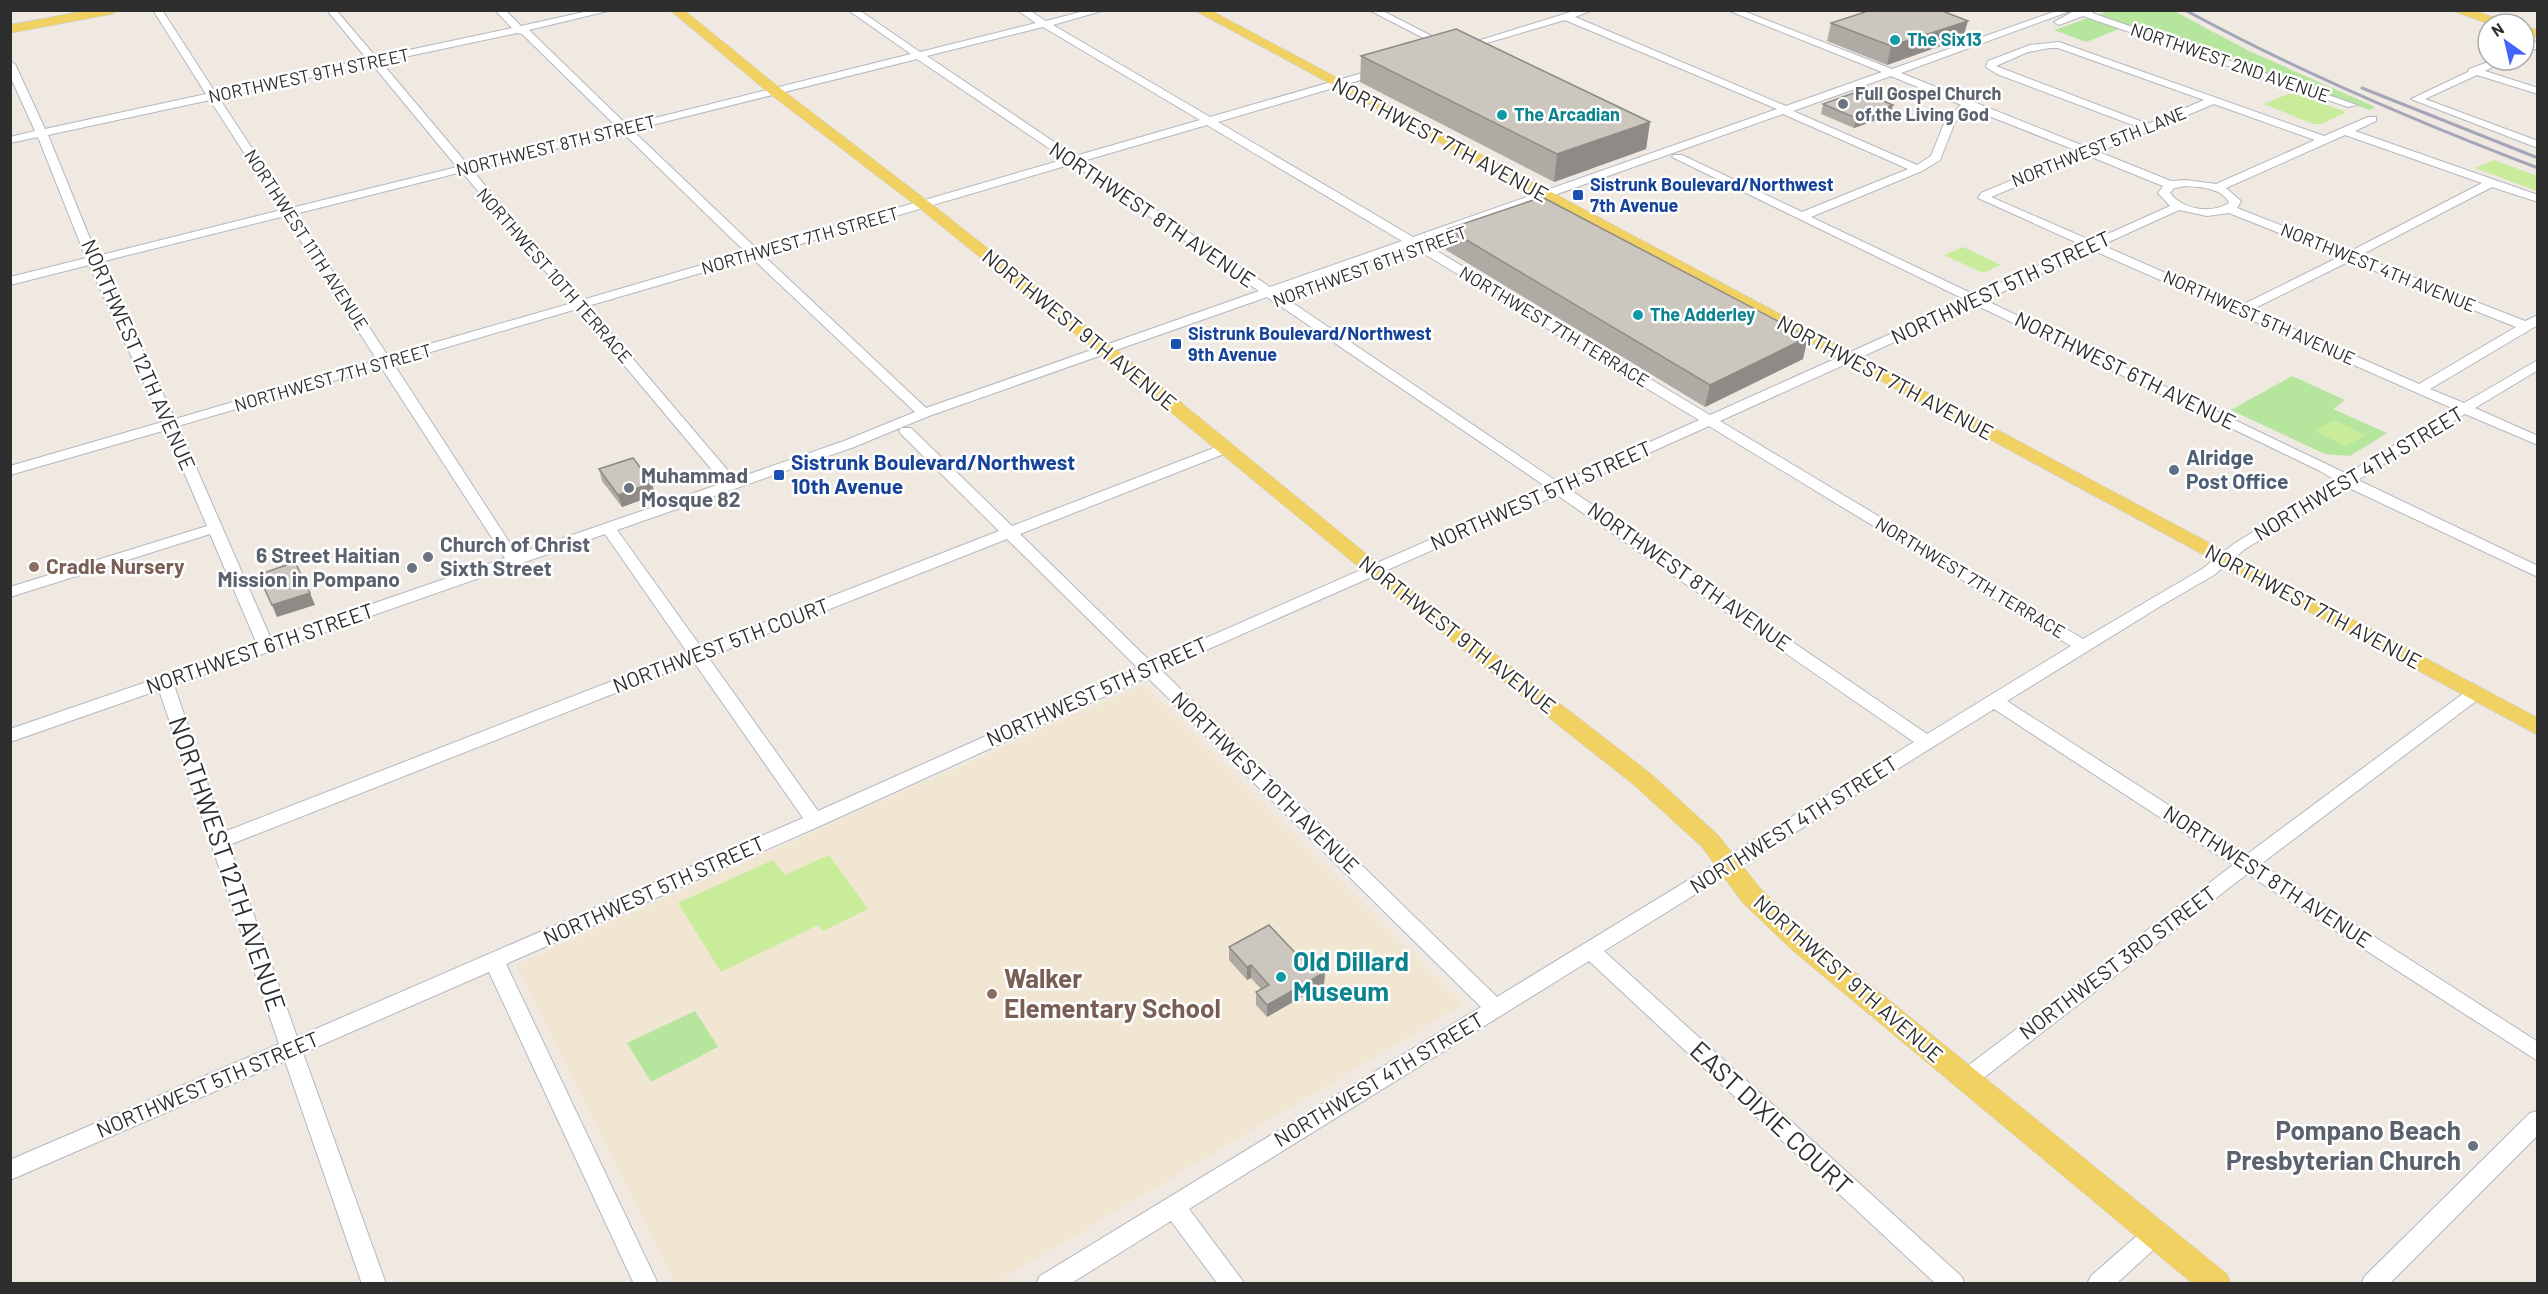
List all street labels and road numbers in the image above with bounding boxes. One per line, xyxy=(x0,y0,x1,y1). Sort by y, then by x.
street label: NORTHWEST 2ND AVENUE xyxy=(2128,18,2333,106)
street label: NORTHWEST 9TH STREET xyxy=(206,43,411,107)
street label: NORTHWEST 7TH AVENUE xyxy=(1328,71,1553,206)
street label: NORTHWEST 5TH LANE xyxy=(2008,101,2189,191)
street label: NORTHWEST 8TH STREET xyxy=(454,110,658,181)
street label: NORTHWEST 8TH AVENUE xyxy=(1045,136,1260,292)
street label: NORTHWEST 11TH AVENUE xyxy=(240,145,374,334)
street label: NORTHWEST 10TH TERRACE xyxy=(473,183,637,368)
street label: NORTHWEST 7TH STREET xyxy=(698,201,901,279)
street label: NORTHWEST 4TH AVENUE xyxy=(2278,218,2479,316)
street label: NORTHWEST 6TH STREET xyxy=(1270,221,1470,311)
street label: NORTHWEST 5TH STREET xyxy=(1887,225,2114,349)
street label: NORTHWEST 12TH AVENUE xyxy=(77,235,202,474)
street label: NORTHWEST 9TH AVENUE xyxy=(978,243,1182,415)
street label: NORTHWEST 7TH TERRACE xyxy=(1456,261,1653,392)
street label: NORTHWEST 5TH AVENUE xyxy=(2160,265,2359,369)
street label: NORTHWEST 6TH AVENUE xyxy=(2011,305,2240,434)
street label: NORTHWEST 7TH AVENUE xyxy=(1773,309,1998,444)
street label: NORTHWEST 7TH STREET xyxy=(231,338,434,416)
street label: NORTHWEST 4TH STREET xyxy=(2249,400,2468,545)
street label: NORTHWEST 5TH STREET xyxy=(1426,435,1655,555)
street label: NORTHWEST 8TH AVENUE xyxy=(1583,496,1796,656)
street label: NORTHWEST 7TH TERRACE xyxy=(1872,512,2069,643)
street label: NORTHWEST 7TH AVENUE xyxy=(2201,538,2426,673)
street label: NORTHWEST 9TH AVENUE xyxy=(1355,549,1561,718)
street label: NORTHWEST 5TH COURT xyxy=(609,592,832,697)
street label: NORTHWEST 6TH STREET xyxy=(142,597,377,698)
street label: NORTHWEST 5TH STREET xyxy=(982,631,1211,751)
street label: NORTHWEST 10TH AVENUE xyxy=(1167,686,1365,878)
street label: NORTHWEST 12TH AVENUE xyxy=(163,712,293,1015)
street label: NORTHWEST 4TH STREET xyxy=(1685,750,1902,898)
street label: NORTHWEST 8TH AVENUE xyxy=(2159,799,2376,952)
street label: NORTHWEST 5TH STREET xyxy=(539,830,768,950)
street label: NORTHWEST 3RD STREET xyxy=(2014,880,2220,1044)
street label: NORTHWEST 9TH AVENUE xyxy=(1749,889,1949,1067)
street label: NORTHWEST 4TH STREET xyxy=(1269,1006,1488,1151)
street label: NORTHWEST 5TH STREET xyxy=(92,1025,322,1142)
street label: EAST DIXIE COURT xyxy=(1684,1034,1860,1200)

